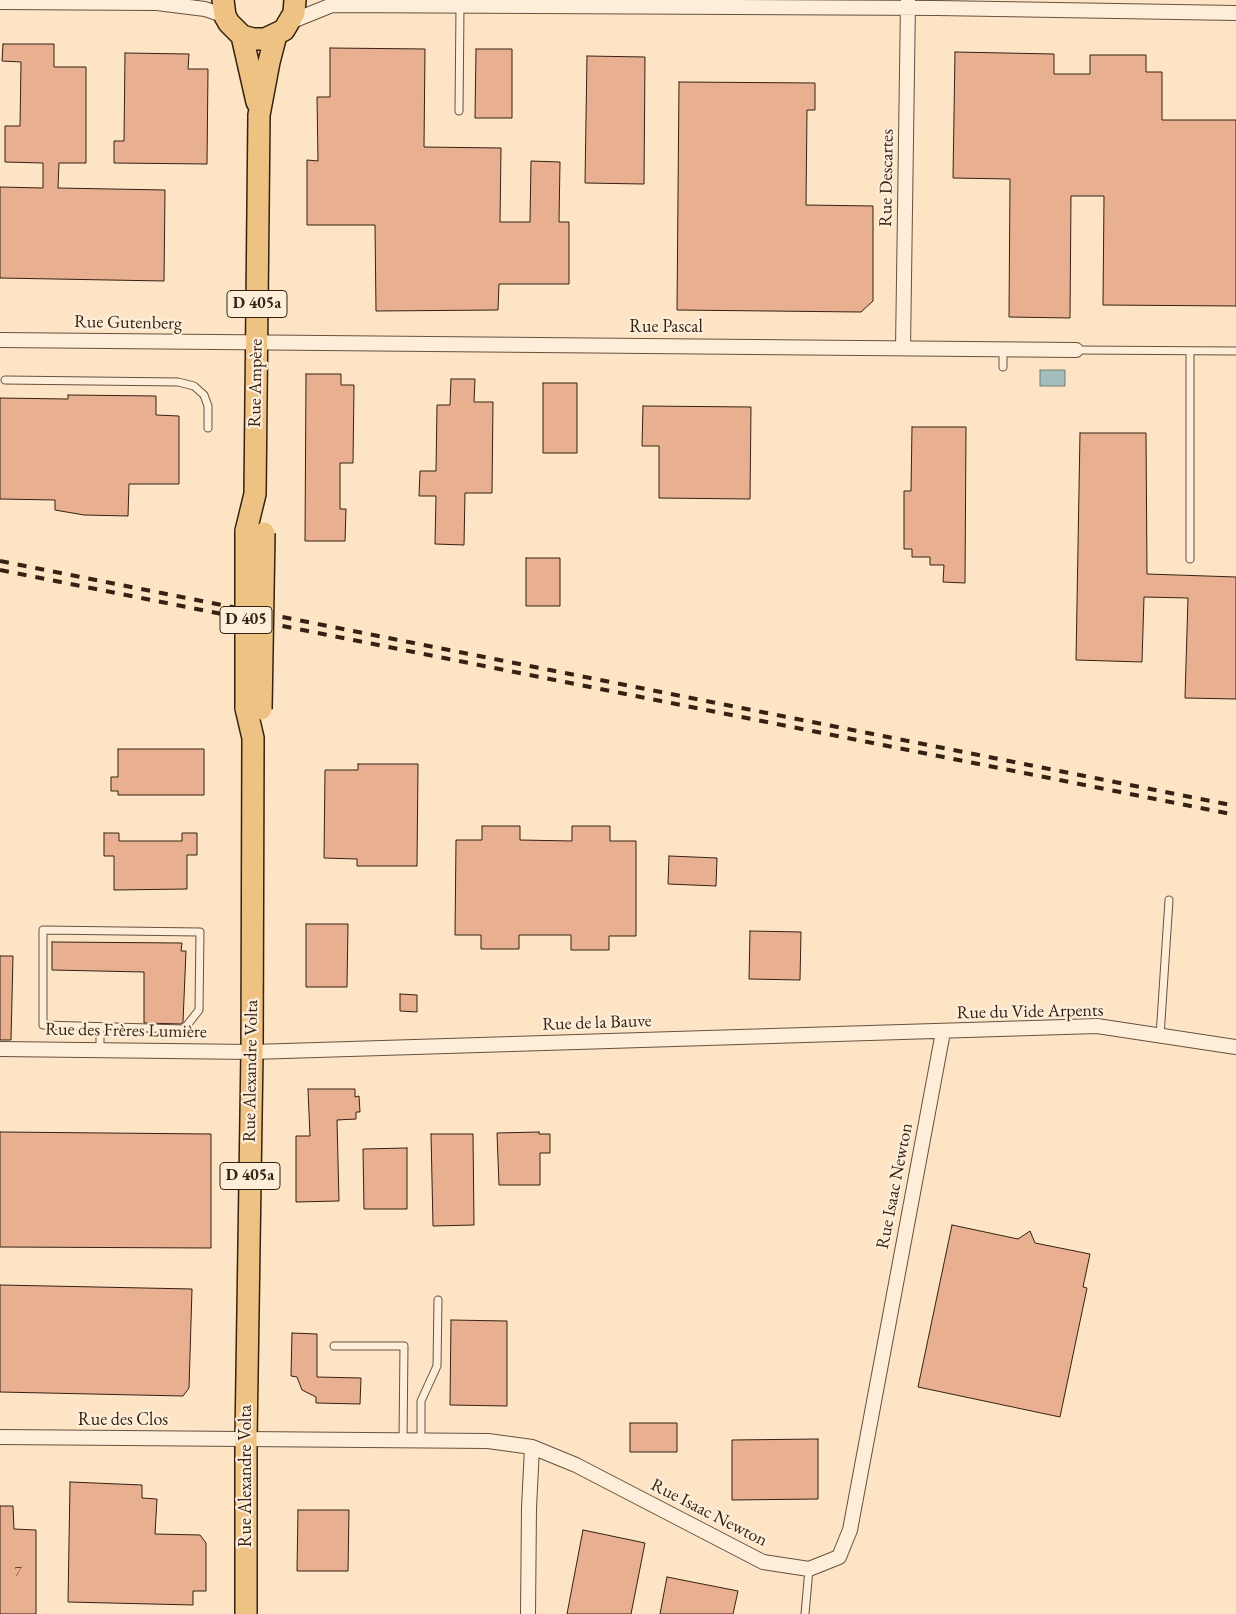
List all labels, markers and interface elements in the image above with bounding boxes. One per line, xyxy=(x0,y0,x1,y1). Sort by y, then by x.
street label: Rue Descartes xyxy=(875,129,899,227)
road number: D 405a xyxy=(227,290,287,318)
street label: Rue Gutenberg xyxy=(74,311,182,335)
street label: Rue Pascal xyxy=(629,316,703,338)
street label: Rue Ampère xyxy=(244,338,268,428)
road number: D 405 xyxy=(220,606,272,634)
street label: Rue Alexandre Volta xyxy=(239,1000,263,1142)
street label: Rue du Vide Arpents xyxy=(956,1000,1104,1024)
street label: Rue de la Bauve xyxy=(542,1010,652,1036)
street label: Rue des Frères Lumière xyxy=(45,1019,207,1043)
street label: Rue Isaac Newton xyxy=(872,1121,918,1251)
road number: D 405a xyxy=(220,1162,280,1190)
street label: Rue Alexandre Volta xyxy=(235,1405,257,1547)
street label: Rue des Clos xyxy=(78,1409,168,1431)
street label: Rue Isaac Newton xyxy=(647,1474,771,1552)
house number: 7 xyxy=(14,1563,22,1581)

